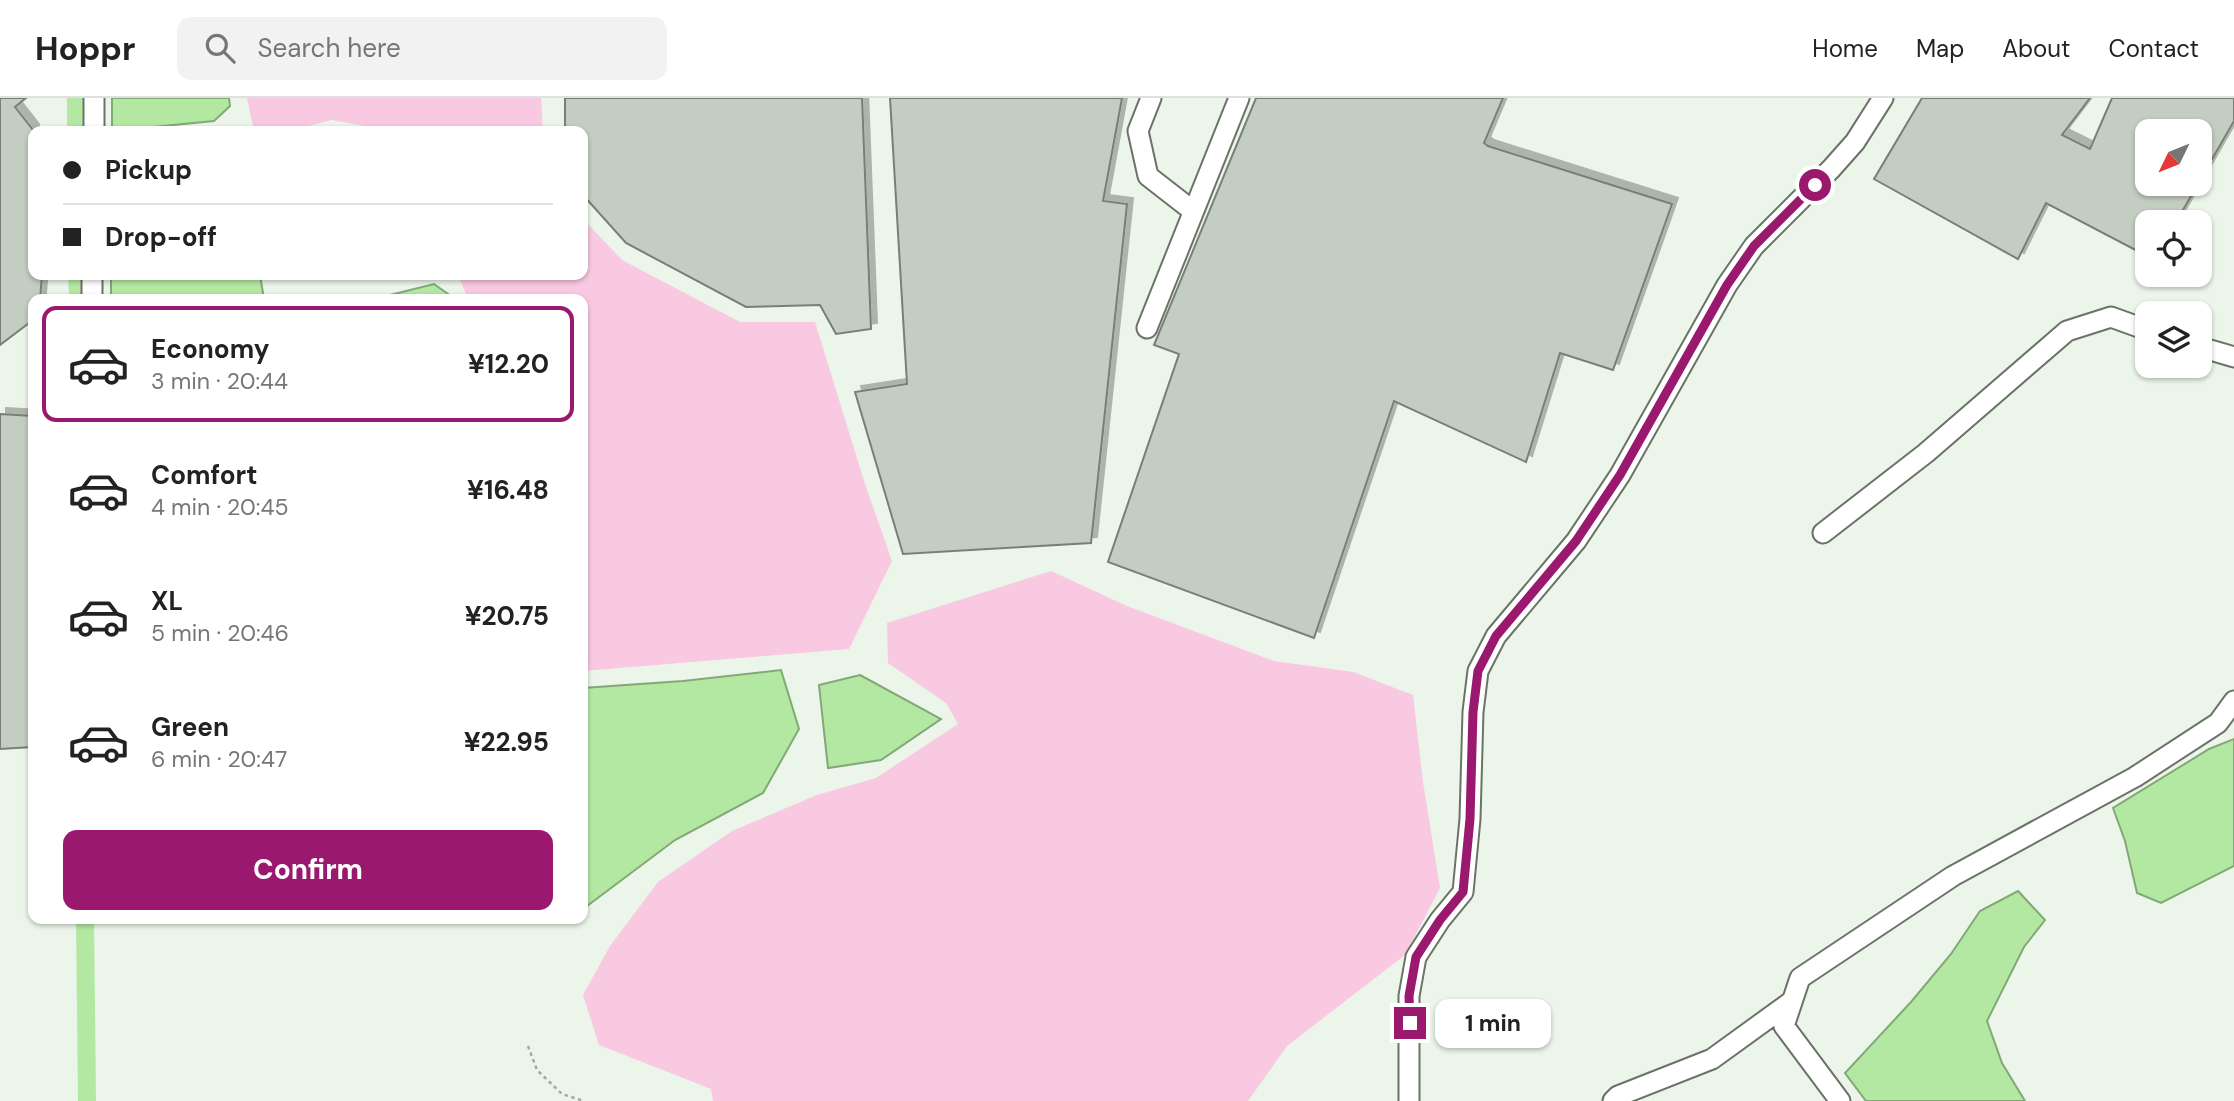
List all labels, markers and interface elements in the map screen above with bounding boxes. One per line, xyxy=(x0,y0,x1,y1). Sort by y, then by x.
search box xyxy=(177,17,667,80)
text: Hoppr xyxy=(35,27,135,70)
icon: search xyxy=(201,29,239,67)
text: Search here xyxy=(257,31,401,65)
text: Home xyxy=(1812,33,1878,64)
text: Map xyxy=(1916,33,1964,64)
text: About xyxy=(2002,33,2071,64)
text: Contact xyxy=(2109,33,2199,64)
north arrow xyxy=(2135,119,2212,196)
map controls xyxy=(2135,119,2212,378)
text: Pickup xyxy=(105,153,192,187)
route start xyxy=(1799,169,1831,201)
button: locate xyxy=(2135,210,2212,287)
text: Drop-off xyxy=(105,220,217,254)
button: layers xyxy=(2135,301,2212,378)
text: Economy xyxy=(151,332,269,366)
icon: car xyxy=(67,333,130,396)
text: ¥12.20 xyxy=(468,347,549,381)
text: 3 min · 20:44 xyxy=(151,366,288,396)
text: Comfort xyxy=(151,458,257,492)
icon: car xyxy=(67,459,130,522)
text: ¥16.48 xyxy=(467,473,549,507)
text: 4 min · 20:45 xyxy=(151,492,288,522)
text: XL xyxy=(151,584,183,618)
icon: car xyxy=(67,585,130,648)
text: ¥20.75 xyxy=(465,599,549,633)
text: 5 min · 20:46 xyxy=(151,618,289,648)
text: Green xyxy=(151,710,229,744)
icon: car xyxy=(67,711,130,774)
text: ¥22.95 xyxy=(464,725,549,759)
text: 6 min · 20:47 xyxy=(151,744,287,774)
button: Confirm xyxy=(63,830,553,910)
callout: 1 min xyxy=(1434,998,1550,1048)
route end xyxy=(1394,1007,1426,1039)
text: 1 min xyxy=(1465,1008,1521,1038)

